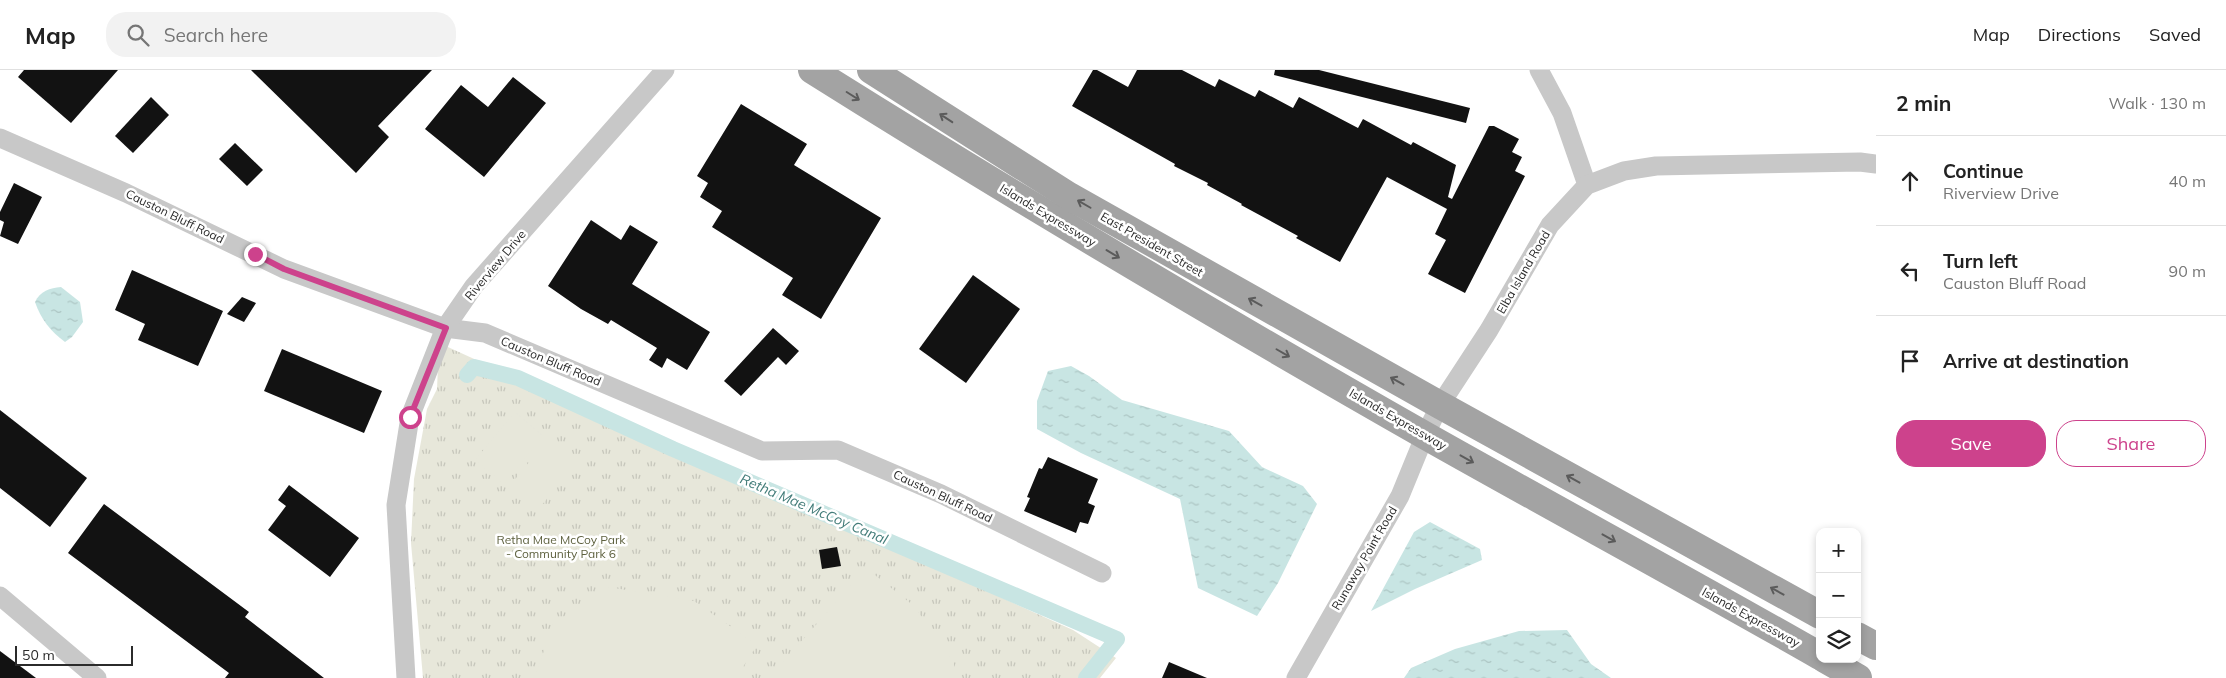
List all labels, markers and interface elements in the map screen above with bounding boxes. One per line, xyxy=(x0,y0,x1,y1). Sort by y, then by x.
search box xyxy=(106,12,456,57)
text: Map xyxy=(25,20,76,50)
icon: search xyxy=(124,21,152,49)
text: Search here xyxy=(164,23,268,47)
text: Map xyxy=(1973,23,2010,46)
text: Directions xyxy=(2038,23,2121,46)
text: Saved xyxy=(2149,23,2201,46)
text: 2 min xyxy=(1896,90,1951,116)
one-way arrow xyxy=(846,91,860,101)
text: Walk · 130 m xyxy=(2108,93,2206,113)
one-way arrow xyxy=(939,113,953,123)
text: Continue xyxy=(1943,159,2023,183)
icon: ahead xyxy=(1896,167,1924,195)
text: 40 m xyxy=(2169,171,2206,191)
street label: Islands Expressway xyxy=(997,180,1099,250)
text: Riverview Drive xyxy=(1943,183,2059,203)
street label: Causton Bluff Road xyxy=(123,186,227,246)
one-way arrow xyxy=(1077,199,1091,209)
street label: East President Street xyxy=(1098,209,1206,279)
street label: Riverview Drive xyxy=(461,227,529,303)
street label: Elba Island Road xyxy=(1493,228,1553,316)
route end xyxy=(244,243,267,266)
one-way arrow xyxy=(1105,249,1119,259)
text: Turn left xyxy=(1943,249,2018,273)
icon: left xyxy=(1896,257,1924,285)
text: 90 m xyxy=(2169,261,2206,281)
text: Causton Bluff Road xyxy=(1943,273,2086,293)
one-way arrow xyxy=(1248,297,1263,307)
street label: Causton Bluff Road xyxy=(499,333,603,389)
icon: arrive xyxy=(1896,347,1924,375)
one-way arrow xyxy=(1276,349,1290,359)
text: Arrive at destination xyxy=(1943,349,2129,373)
one-way arrow xyxy=(1390,376,1405,386)
street label: Islands Expressway xyxy=(1347,385,1450,453)
route start xyxy=(399,406,422,429)
button: Save xyxy=(1896,420,2046,467)
button: Share xyxy=(2056,420,2206,467)
one-way arrow xyxy=(1459,454,1474,464)
street label: Causton Bluff Road xyxy=(891,466,995,526)
water label: Retha Mae McCoy Canal xyxy=(737,470,891,549)
one-way arrow xyxy=(1566,474,1581,484)
street label: Runaway Point Road xyxy=(1328,503,1400,613)
map controls xyxy=(1816,528,1861,663)
button: + xyxy=(1816,528,1861,573)
park label: Retha Mae McCoy Park - Community Park 6 xyxy=(497,532,626,561)
one-way arrow xyxy=(1601,534,1616,543)
button: − xyxy=(1816,573,1861,618)
street label: Islands Expressway xyxy=(1699,584,1803,650)
one-way arrow xyxy=(1770,586,1785,595)
button: layers xyxy=(1816,618,1861,663)
scale bar xyxy=(15,643,132,666)
text: 50 m xyxy=(22,646,55,664)

